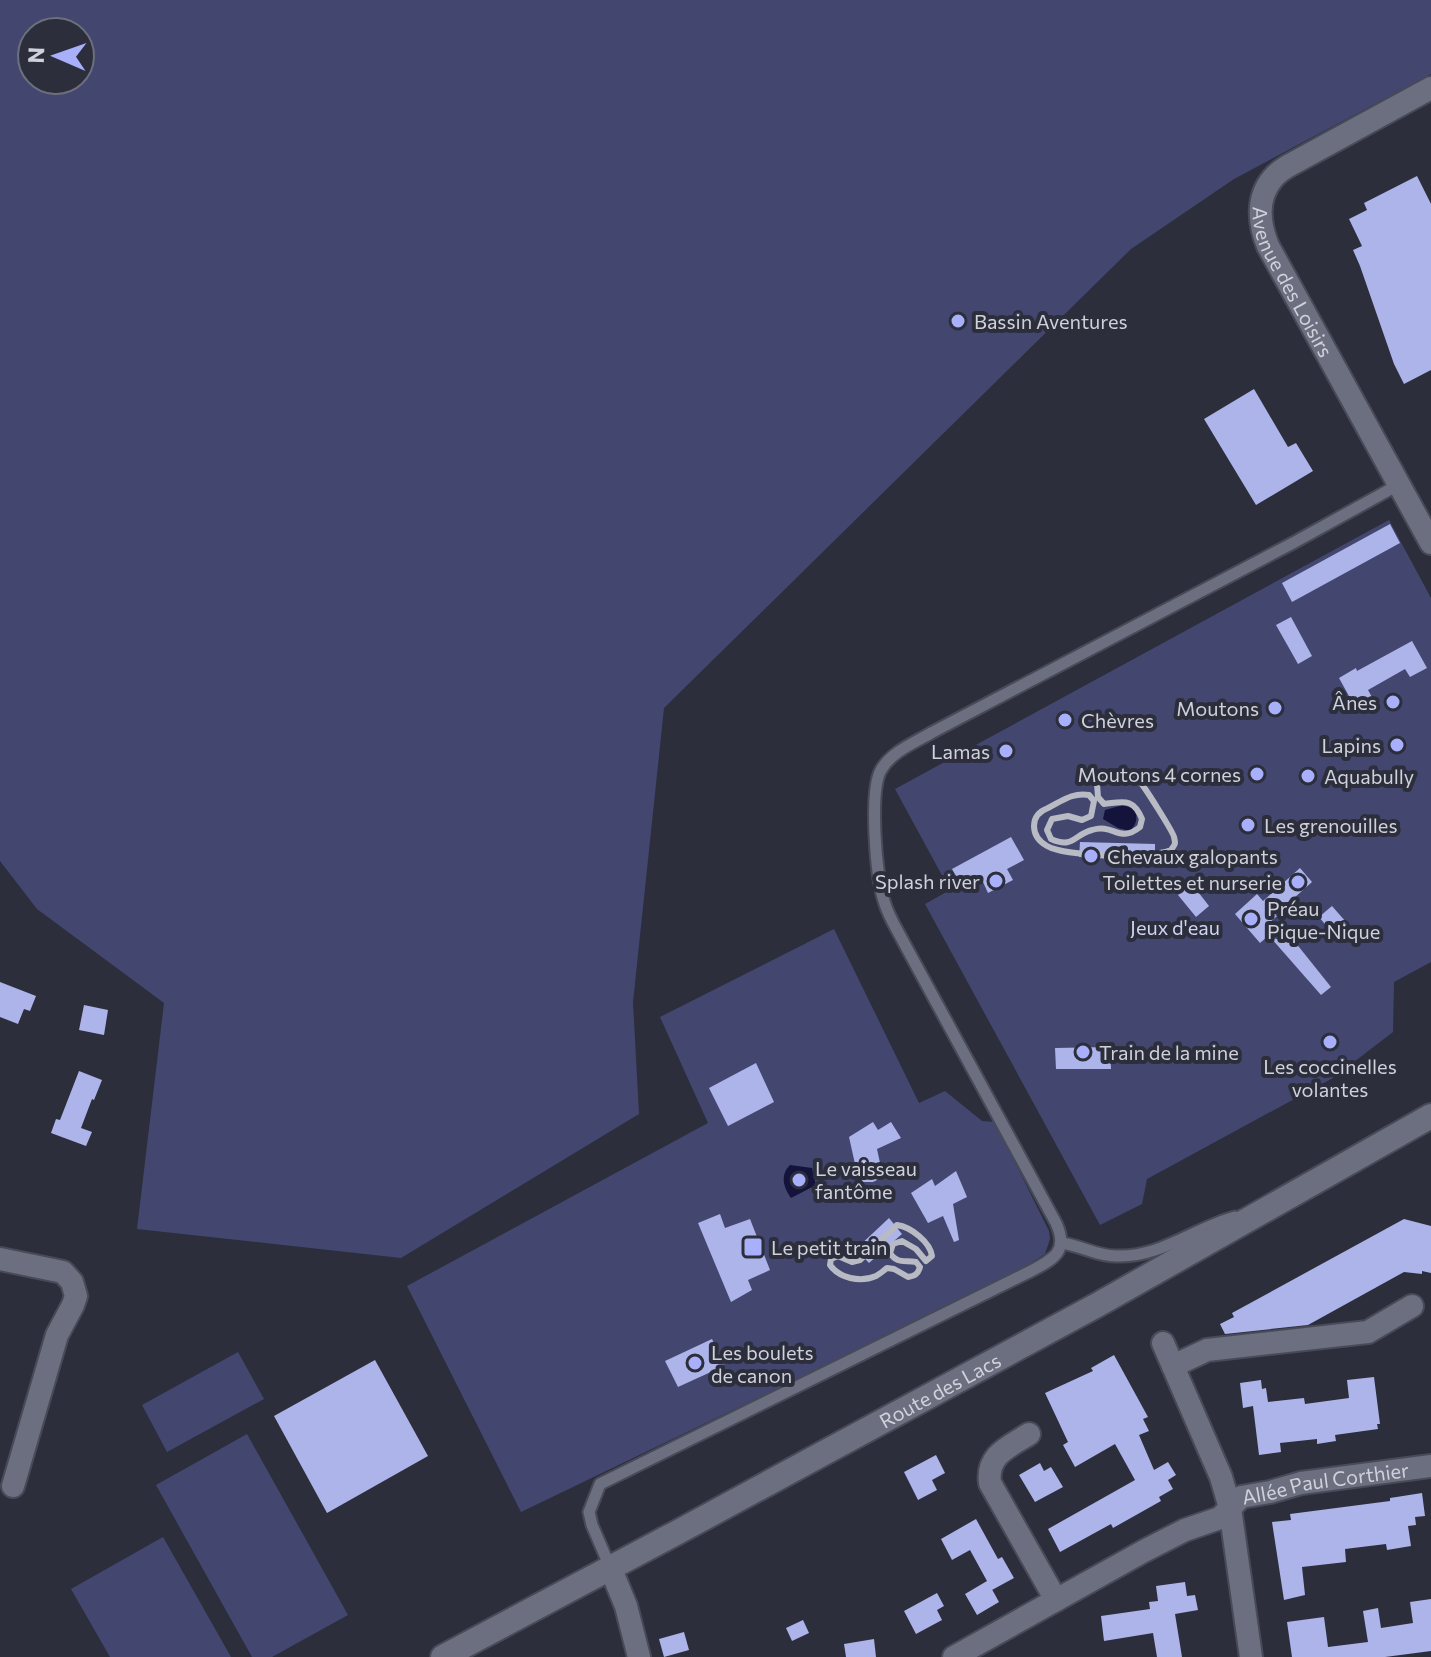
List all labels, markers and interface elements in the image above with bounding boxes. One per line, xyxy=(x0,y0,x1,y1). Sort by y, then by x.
north arrow xyxy=(16,16,96,96)
text: N xyxy=(22,47,49,64)
street label: Avenue des Loisirs xyxy=(1249,206,1338,361)
place label: Bassin Aventures xyxy=(974,309,1128,333)
marker: Bassin Aventures xyxy=(949,312,967,330)
place label: Ânes xyxy=(1332,690,1377,714)
marker: Ânes xyxy=(1384,693,1402,711)
place label: Moutons xyxy=(1176,696,1259,720)
marker: Moutons xyxy=(1266,699,1284,717)
place label: Chèvres xyxy=(1081,708,1154,732)
marker: Chèvres xyxy=(1056,711,1074,729)
place label: Lapins xyxy=(1322,733,1381,757)
marker: Lapins xyxy=(1388,736,1406,754)
place label: Lamas xyxy=(931,739,990,763)
marker: Lamas xyxy=(997,742,1015,760)
place label: Moutons 4 cornes xyxy=(1078,762,1241,786)
place label: Aquabully xyxy=(1324,764,1414,788)
marker: Moutons 4 cornes xyxy=(1248,765,1266,783)
marker: Aquabully xyxy=(1299,767,1317,785)
place label: Les grenouilles xyxy=(1264,813,1398,837)
marker: Les grenouilles xyxy=(1239,816,1257,834)
place label: Chevaux galopants xyxy=(1107,844,1278,868)
marker: Chevaux galopants xyxy=(1082,847,1100,865)
place label: Splash river xyxy=(875,869,980,893)
place label: Toilettes et nurserie xyxy=(1102,870,1282,894)
marker: Splash river xyxy=(987,872,1005,890)
marker: Toilettes et nurserie xyxy=(1289,873,1307,891)
place label: Préau Pique-Nique xyxy=(1267,896,1380,943)
marker: Préau Pique-Nique xyxy=(1242,910,1260,928)
park label: Jeux d'eau xyxy=(1130,915,1220,939)
marker: Les coccinelles volantes xyxy=(1321,1033,1339,1051)
place label: Train de la mine xyxy=(1099,1040,1239,1064)
marker: Train de la mine xyxy=(1074,1043,1092,1061)
place label: Les coccinelles volantes xyxy=(1263,1054,1397,1101)
place label: Le vaisseau fantôme xyxy=(815,1156,917,1203)
marker: Le vaisseau fantôme xyxy=(790,1171,808,1189)
place label: Le petit train xyxy=(771,1235,888,1259)
marker: Le petit train xyxy=(742,1236,764,1258)
place label: Les boulets de canon xyxy=(711,1340,814,1387)
street label: Route des Lacs xyxy=(875,1348,1005,1433)
marker: Les boulets de canon xyxy=(686,1354,704,1372)
street label: Allée Paul Corthier xyxy=(1240,1457,1410,1509)

